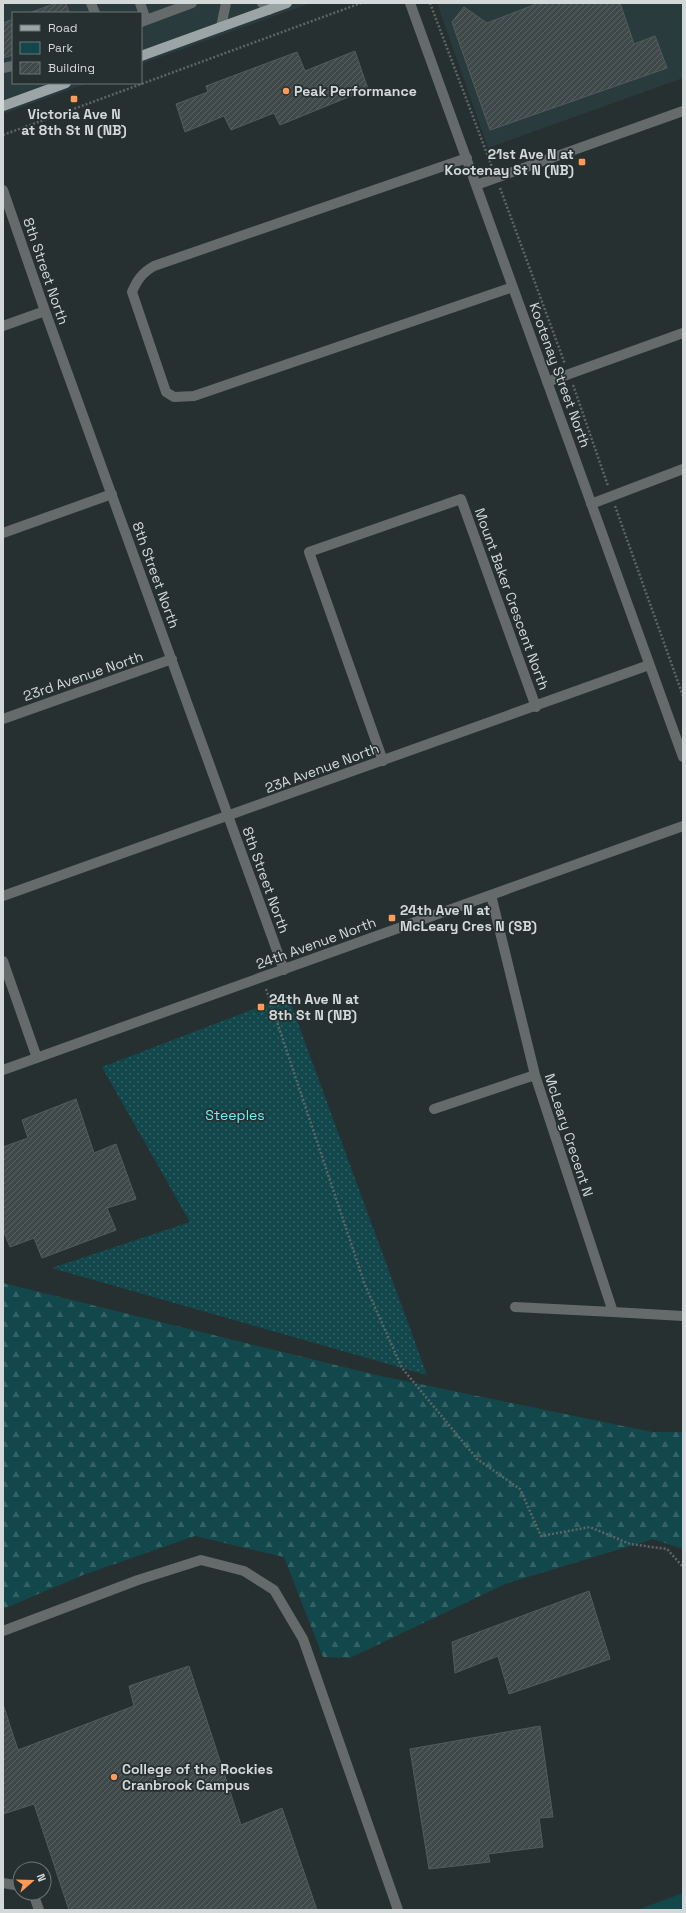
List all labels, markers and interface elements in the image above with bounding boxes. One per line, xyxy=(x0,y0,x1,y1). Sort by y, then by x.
legend xyxy=(12,12,142,84)
text: Road xyxy=(48,20,77,36)
text: Park xyxy=(48,40,73,56)
text: Building xyxy=(48,60,95,76)
place label: Peak Performance xyxy=(294,82,417,100)
marker: Peak Performance xyxy=(281,86,291,96)
marker: Victoria Ave N at 8th St N (NB) xyxy=(69,94,79,104)
place label: Victoria Ave N at 8th St N (NB) xyxy=(21,105,127,139)
place label: 21st Ave N at Kootenay St N (NB) xyxy=(445,145,574,179)
marker: 21st Ave N at Kootenay St N (NB) xyxy=(577,157,587,167)
street label: 8th Street North xyxy=(19,215,73,327)
street label: Kootenay Street North xyxy=(525,300,595,450)
street label: Mount Baker Crescent North xyxy=(471,506,553,692)
street label: 8th Street North xyxy=(128,519,184,631)
street label: 23rd Avenue North xyxy=(21,647,145,705)
street label: 23A Avenue North xyxy=(262,739,382,797)
street label: 8th Street North xyxy=(238,824,294,936)
place label: 24th Ave N at McLeary Cres N (SB) xyxy=(400,901,537,935)
street label: 24th Avenue North xyxy=(253,913,379,973)
marker: 24th Ave N at McLeary Cres N (SB) xyxy=(387,913,397,923)
place label: 24th Ave N at 8th St N (NB) xyxy=(269,990,359,1024)
marker: 24th Ave N at 8th St N (NB) xyxy=(256,1002,266,1012)
street label: McLeary Crecent N xyxy=(541,1071,597,1199)
park label: Steeples xyxy=(205,1106,265,1124)
place label: College of the Rockies Cranbrook Campus xyxy=(122,1760,273,1794)
marker: College of the Rockies Cranbrook Campus xyxy=(109,1772,119,1782)
north arrow xyxy=(12,1861,52,1901)
text: N xyxy=(34,1872,49,1883)

